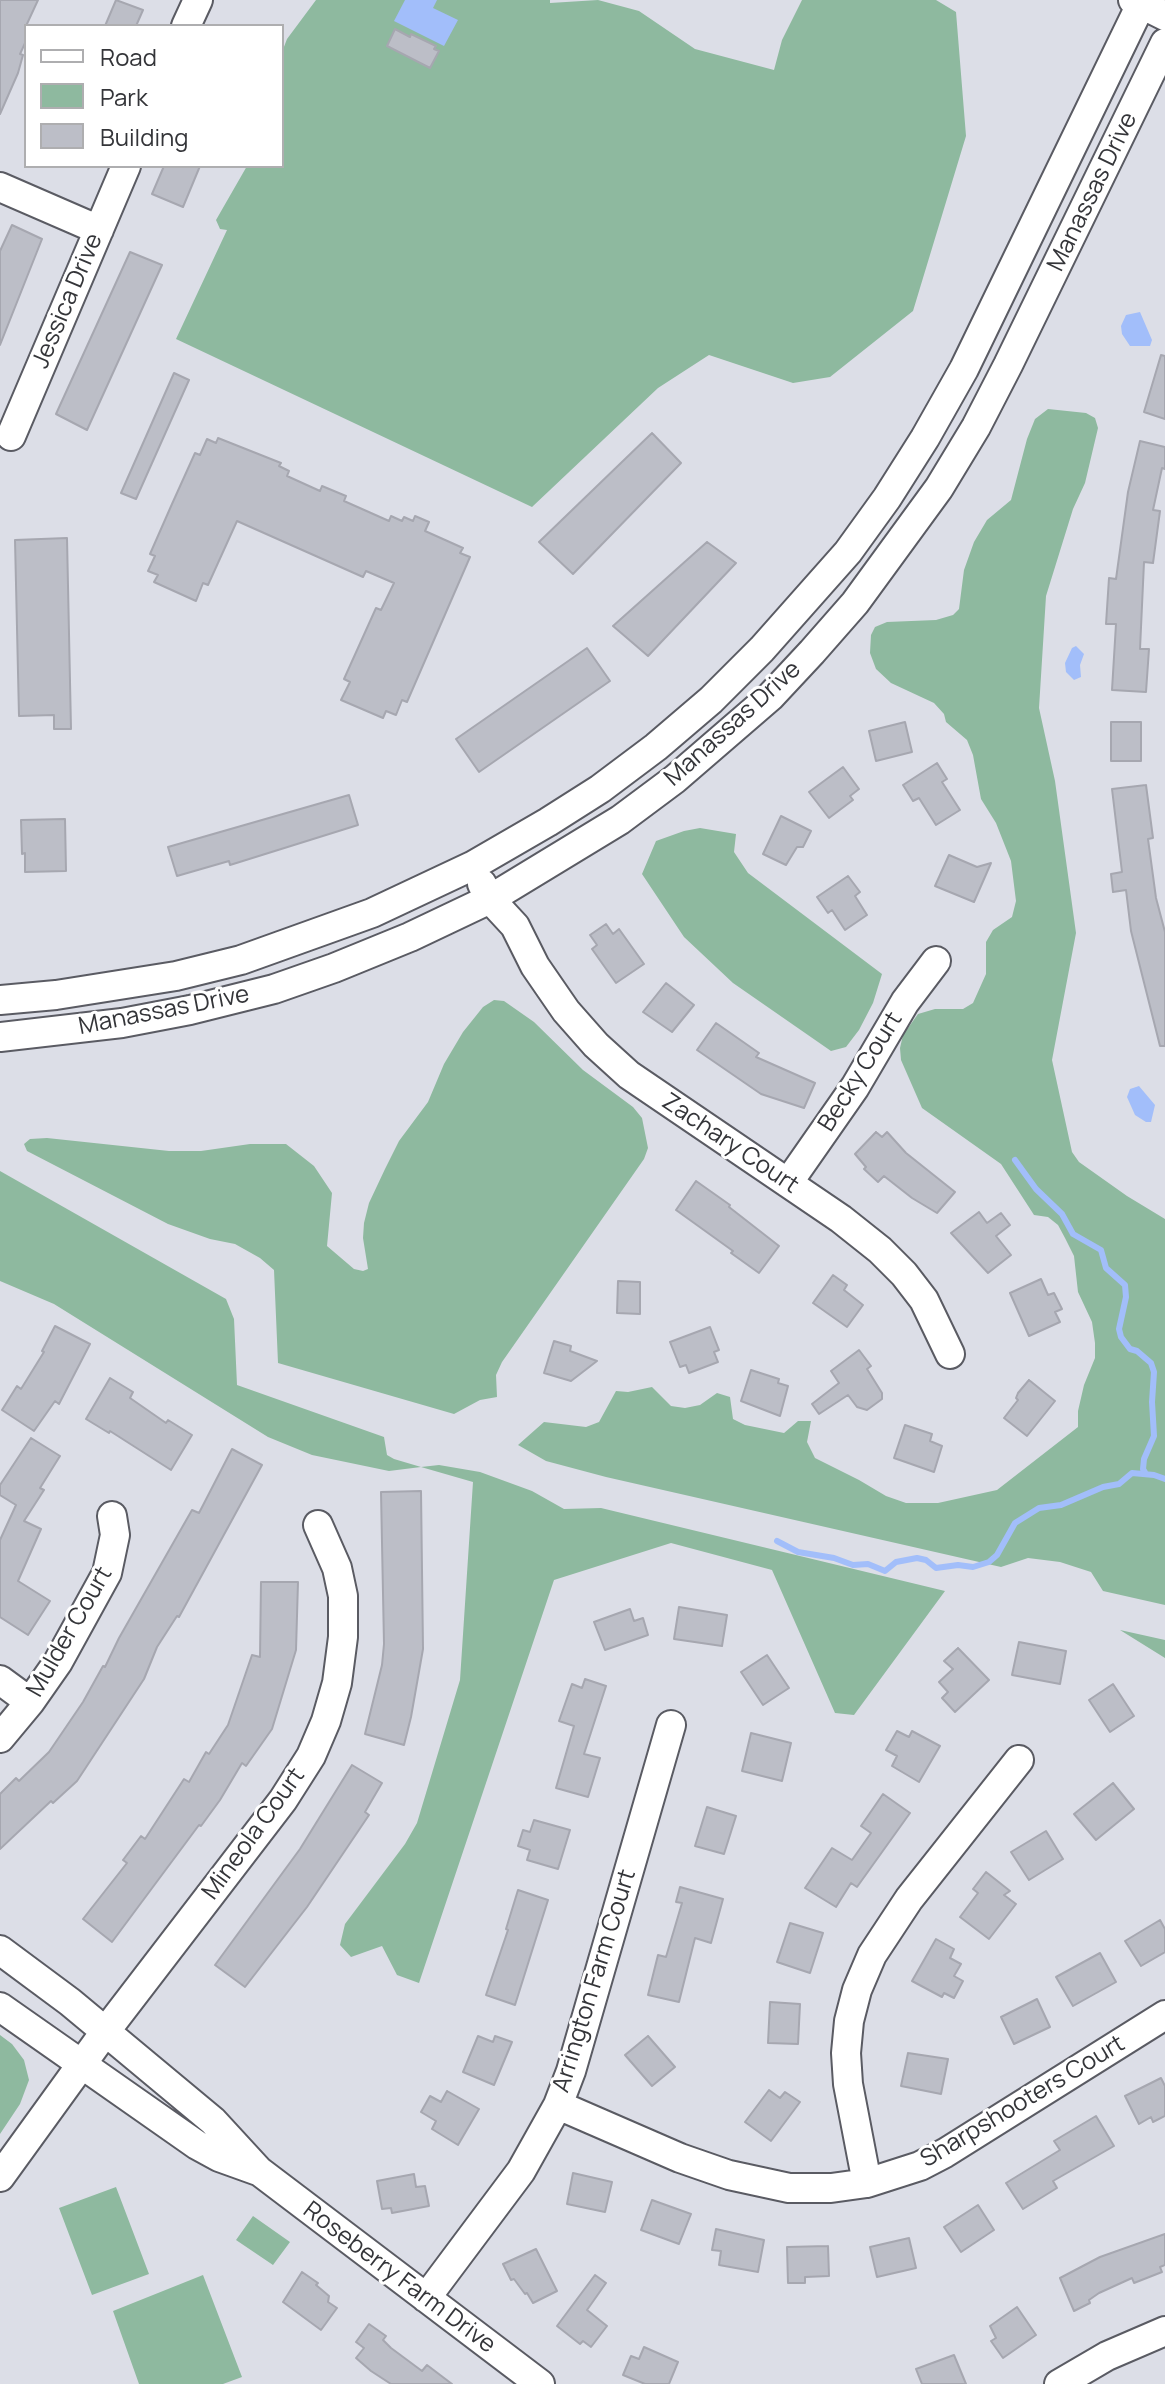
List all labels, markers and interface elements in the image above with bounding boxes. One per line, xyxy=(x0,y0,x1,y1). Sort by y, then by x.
legend xyxy=(24,24,284,168)
text: Road xyxy=(100,40,157,73)
text: Park xyxy=(100,80,148,113)
street label: Manassas Drive xyxy=(1042,108,1144,276)
text: Building xyxy=(100,120,188,153)
street label: Jessica Drive xyxy=(27,229,109,373)
street label: Manassas Drive xyxy=(659,655,807,793)
street label: Manassas Drive xyxy=(76,980,252,1042)
street label: Becky Court xyxy=(813,1007,909,1137)
street label: Zachary Court xyxy=(656,1088,804,1200)
street label: Mulder Court xyxy=(21,1562,119,1702)
street label: Mineola Court xyxy=(197,1763,311,1905)
street label: Arrington Farm Court xyxy=(547,1866,643,2096)
street label: Sharpshooters Court xyxy=(916,2030,1130,2174)
street label: Roseberry Farm Drive xyxy=(297,2196,501,2360)

